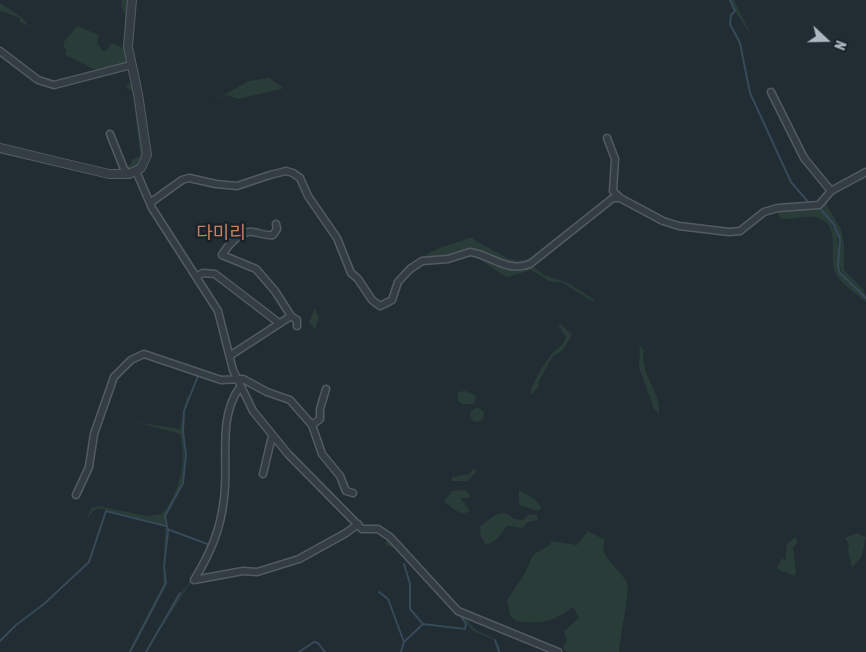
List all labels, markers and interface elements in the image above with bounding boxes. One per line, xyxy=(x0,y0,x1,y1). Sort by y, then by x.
north arrow xyxy=(801,15,851,65)
text: N xyxy=(831,39,849,52)
district label: 다미리 xyxy=(196,222,246,244)

